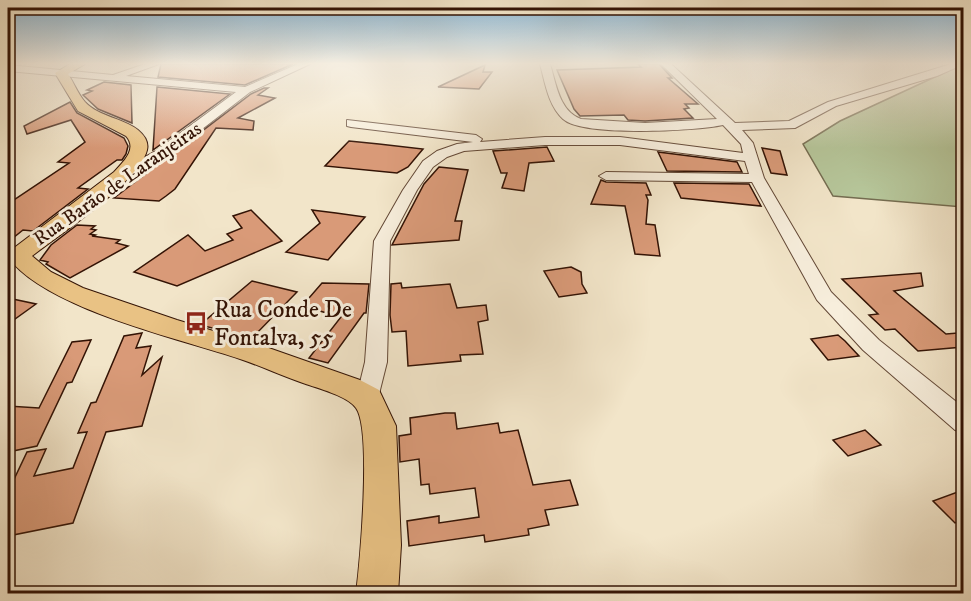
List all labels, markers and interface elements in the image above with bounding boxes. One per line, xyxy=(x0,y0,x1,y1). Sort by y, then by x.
street label: Rua Barão de Laranjeiras xyxy=(29,117,207,252)
place label: Rua Conde De Fontalva, 55 xyxy=(214,295,352,353)
bus stop icon: Rua Conde De Fontalva, 55 xyxy=(183,310,209,336)

